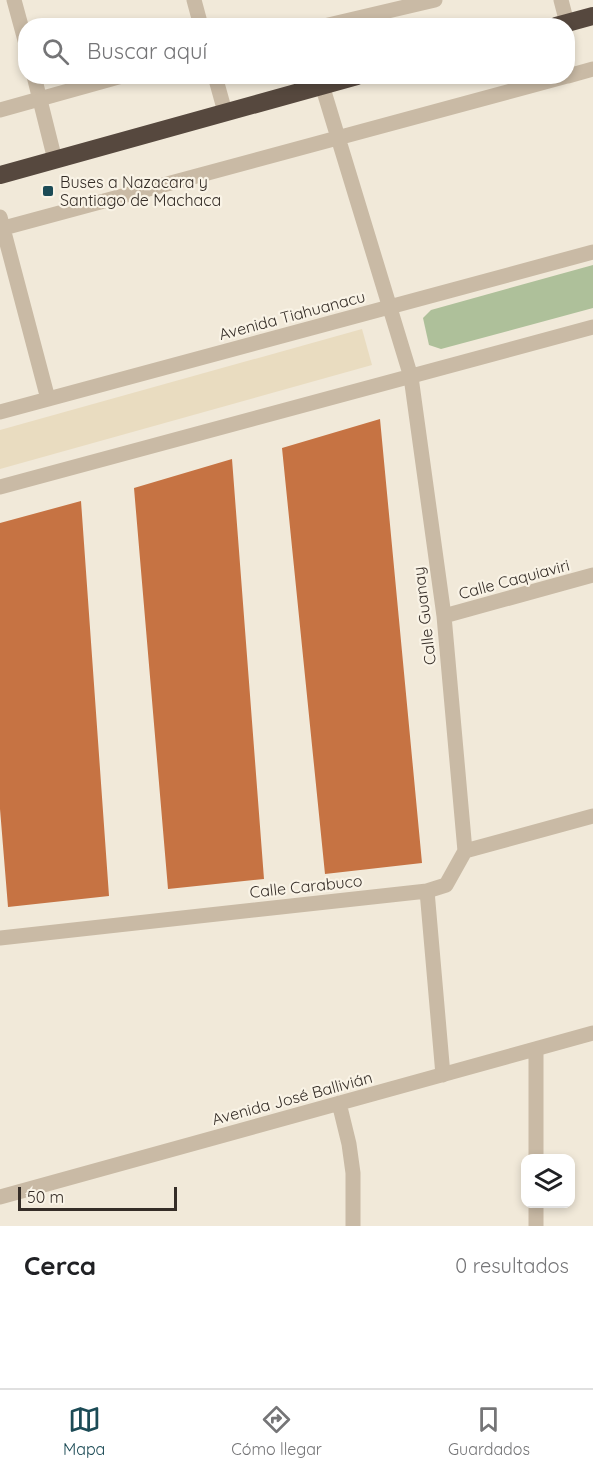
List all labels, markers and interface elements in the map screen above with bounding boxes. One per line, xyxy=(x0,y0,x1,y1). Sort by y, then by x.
search box xyxy=(18,18,575,84)
icon: search xyxy=(39,35,72,68)
text: Buscar aquí xyxy=(87,37,207,65)
place label: Buses a Nazacara y Santiago de Machaca xyxy=(60,172,221,210)
marker: Buses a Nazacara y Santiago de Machaca xyxy=(41,184,55,198)
street label: Avenida Tiahuanacu xyxy=(217,286,367,344)
street label: Calle Caquiaviri xyxy=(456,555,572,603)
street label: Calle Guanay xyxy=(408,566,440,666)
street label: Calle Carabuco xyxy=(249,870,363,902)
street label: Avenida José Ballivián xyxy=(210,1067,374,1129)
map controls xyxy=(521,1154,575,1208)
button: layers xyxy=(521,1154,575,1208)
scale bar xyxy=(18,1184,177,1212)
text: 50 m xyxy=(27,1187,64,1207)
text: Cerca xyxy=(24,1249,96,1282)
text: 0 resultados xyxy=(455,1253,569,1278)
tab: Mapa xyxy=(63,1403,105,1459)
tab: Cómo llegar xyxy=(231,1403,322,1459)
tab: Guardados xyxy=(448,1403,530,1459)

